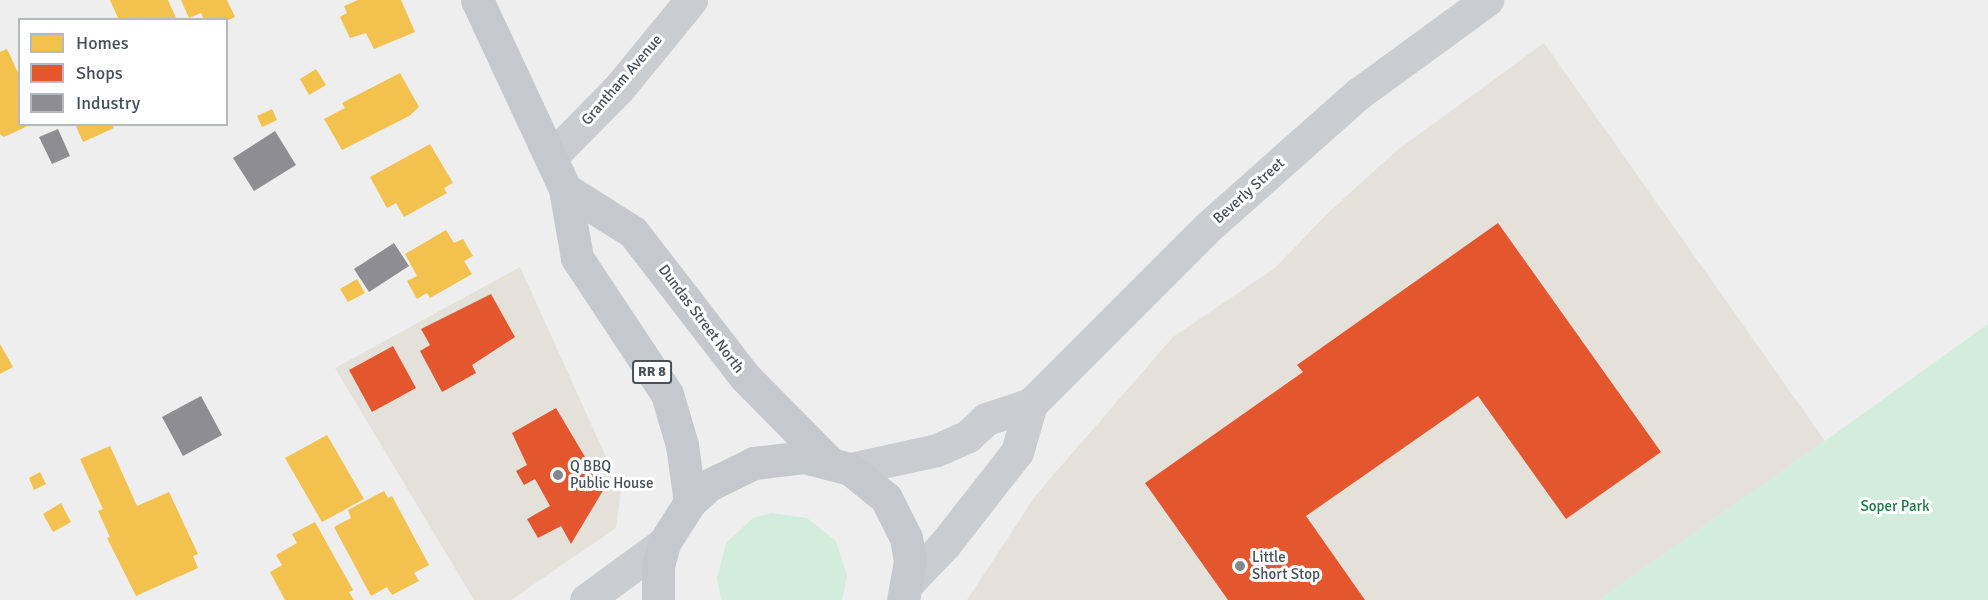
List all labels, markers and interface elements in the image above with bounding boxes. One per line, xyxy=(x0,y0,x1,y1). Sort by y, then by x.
legend xyxy=(18,18,228,126)
street label: Grantham Avenue xyxy=(578,31,666,129)
text: Homes xyxy=(76,32,129,54)
text: Shops xyxy=(76,62,123,84)
text: Industry xyxy=(76,92,140,114)
street label: Beverly Street xyxy=(1210,154,1288,228)
street label: Dundas Street North xyxy=(654,261,748,377)
road number: RR 8 xyxy=(631,361,673,383)
place label: Q BBQ Public House xyxy=(570,457,653,492)
marker: Q BBQ Public House xyxy=(551,468,565,482)
park label: Soper Park xyxy=(1860,498,1930,516)
place label: Little Short Stop xyxy=(1252,548,1320,583)
marker: Little Short Stop xyxy=(1233,559,1247,573)

